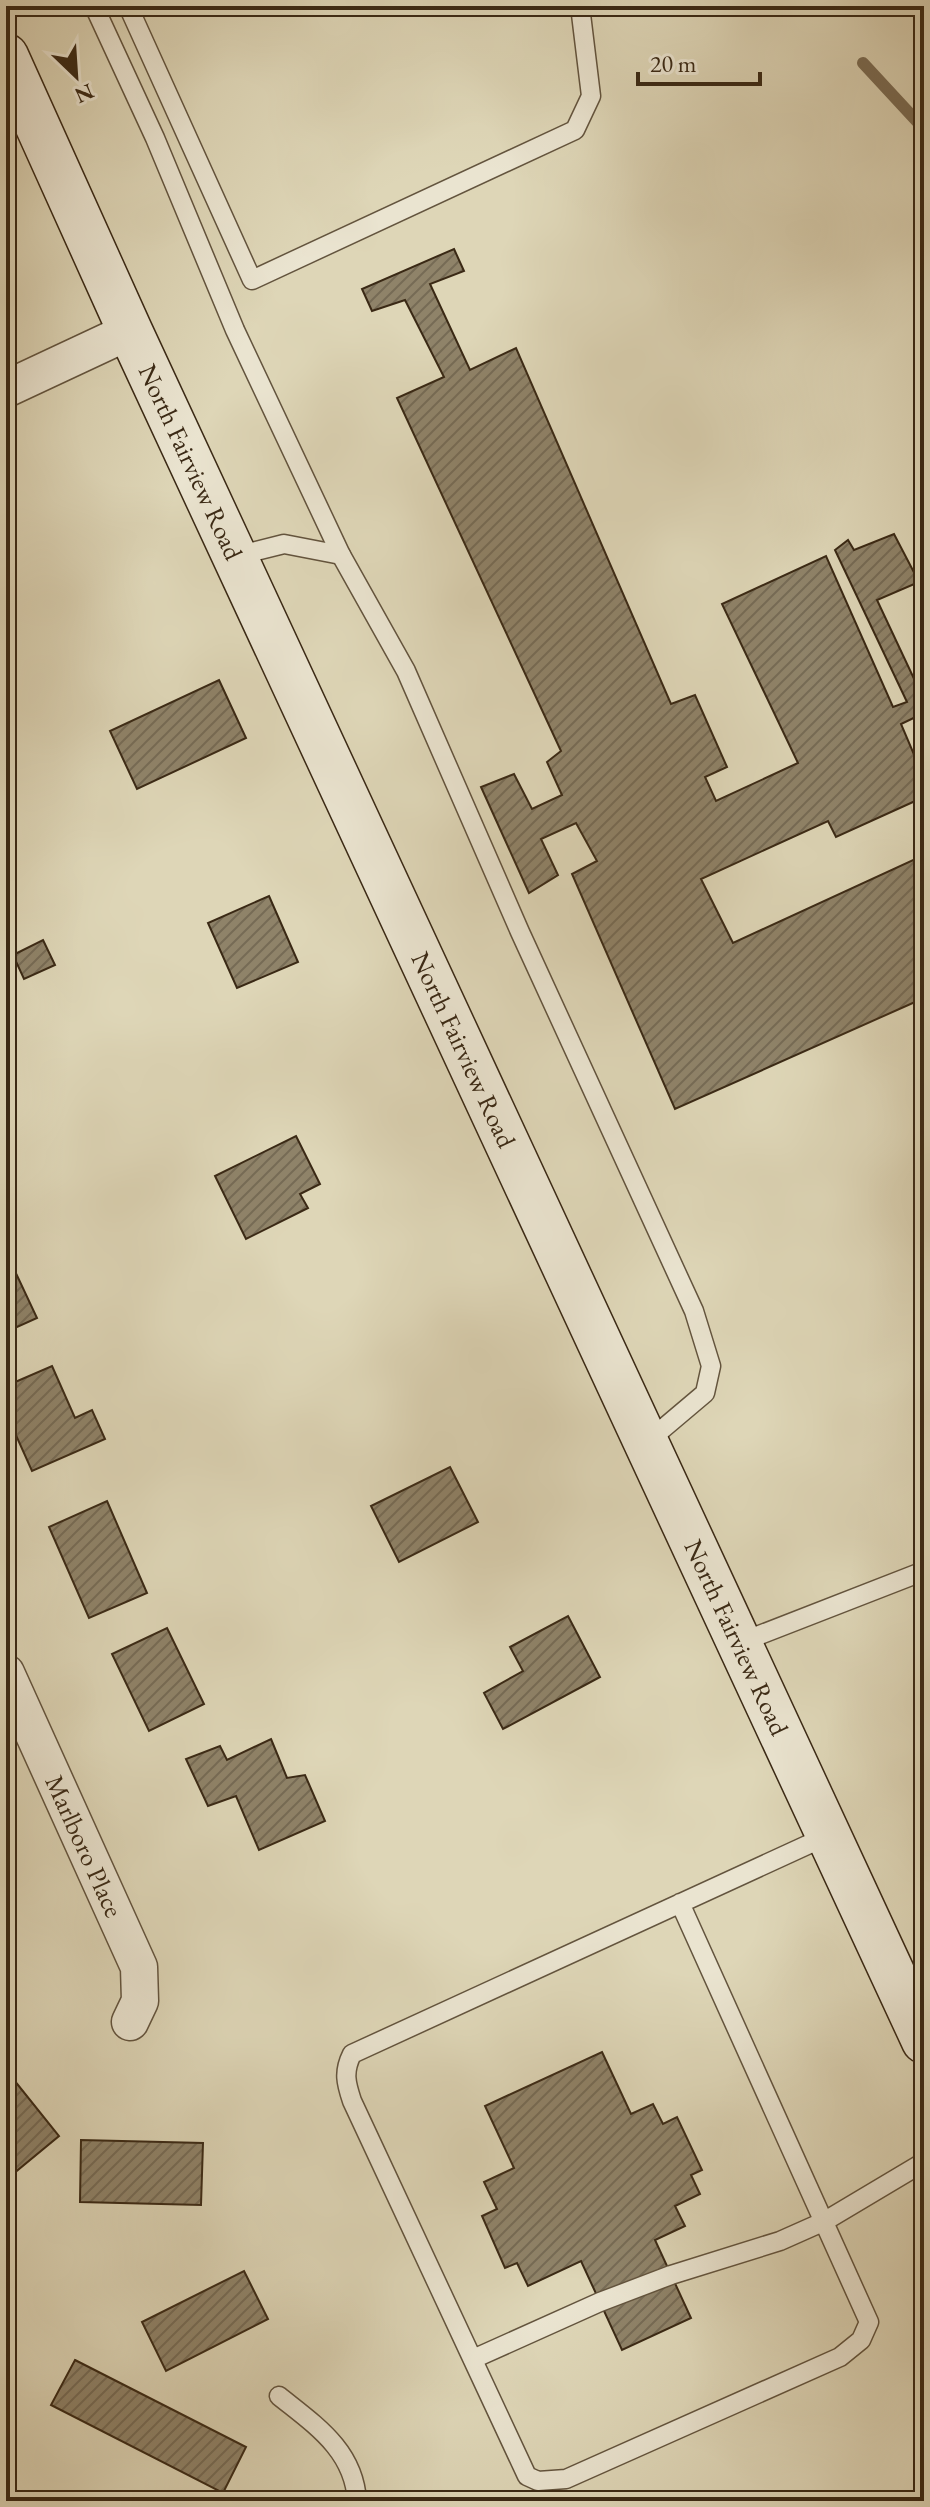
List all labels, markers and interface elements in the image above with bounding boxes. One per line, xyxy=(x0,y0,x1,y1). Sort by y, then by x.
north arrow xyxy=(36,36,116,116)
scale bar xyxy=(638,36,760,86)
text: 20 m xyxy=(650,48,697,79)
text: N xyxy=(70,77,98,111)
street label: North Fairview Road xyxy=(131,358,251,566)
street label: North Fairview Road xyxy=(404,946,524,1154)
street label: North Fairview Road xyxy=(676,1534,797,1742)
street label: Marlboro Place xyxy=(37,1770,131,1923)

